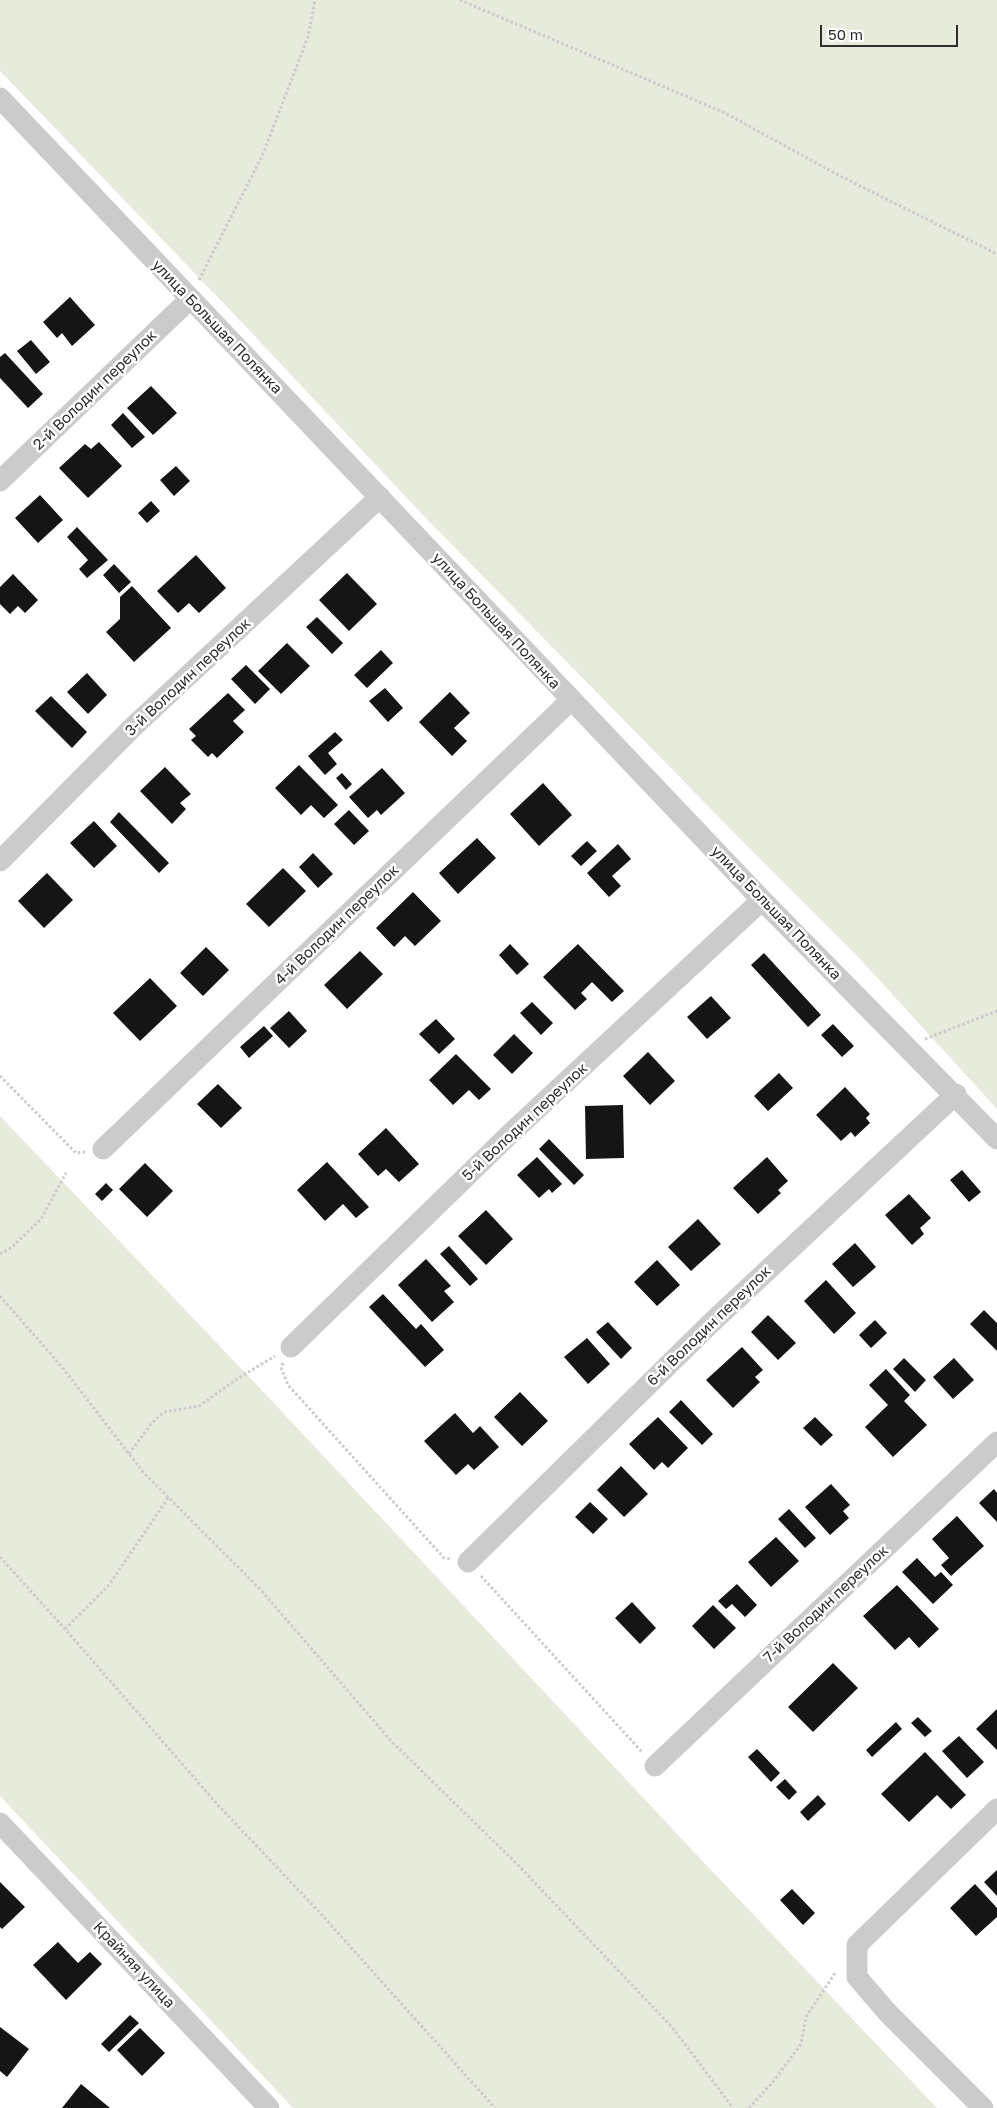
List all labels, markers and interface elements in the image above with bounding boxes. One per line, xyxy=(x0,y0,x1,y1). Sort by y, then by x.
scale bar xyxy=(822,15,960,47)
text: 50 m xyxy=(828,25,863,43)
street label: улица Большая Полянка xyxy=(148,256,286,398)
street label: 2-й Володин переулок xyxy=(29,326,161,454)
street label: улица Большая Полянка xyxy=(428,549,564,693)
street label: 3-й Володин переулок xyxy=(122,614,254,740)
street label: улица Большая Полянка xyxy=(707,842,845,984)
street label: 4-й Володин переулок xyxy=(271,861,403,989)
street label: 5-й Володин переулок xyxy=(459,1059,591,1185)
street label: 6-й Володин переулок xyxy=(643,1262,775,1390)
street label: 7-й Володин переулок xyxy=(760,1541,892,1667)
street label: Крайняя улица xyxy=(89,1918,179,2012)

